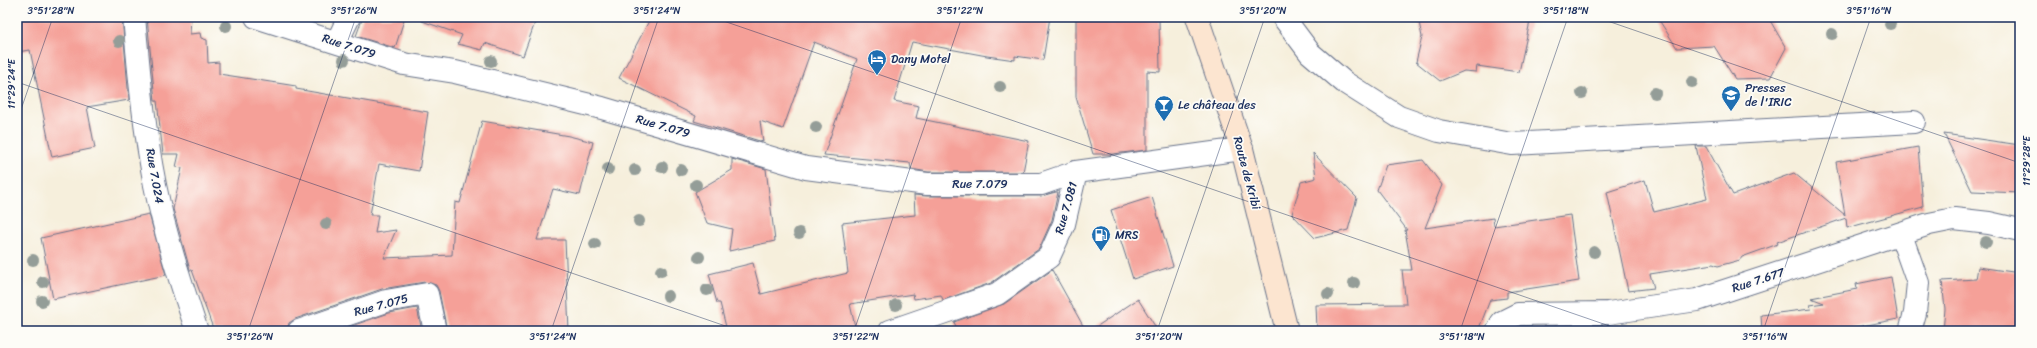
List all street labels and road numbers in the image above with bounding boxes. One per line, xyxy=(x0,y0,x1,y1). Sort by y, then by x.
street label: Rue 7.079 xyxy=(319,27,379,65)
street label: Rue 7.079 xyxy=(633,108,693,144)
street label: Route de Kribi xyxy=(1227,134,1268,213)
street label: Rue 7.024 xyxy=(139,147,171,206)
street label: Rue 7.079 xyxy=(952,173,1008,195)
street label: Rue 7.081 xyxy=(1048,179,1084,237)
street label: Rue 7.677 xyxy=(1729,261,1788,299)
street label: Rue 7.075 xyxy=(351,287,411,323)

